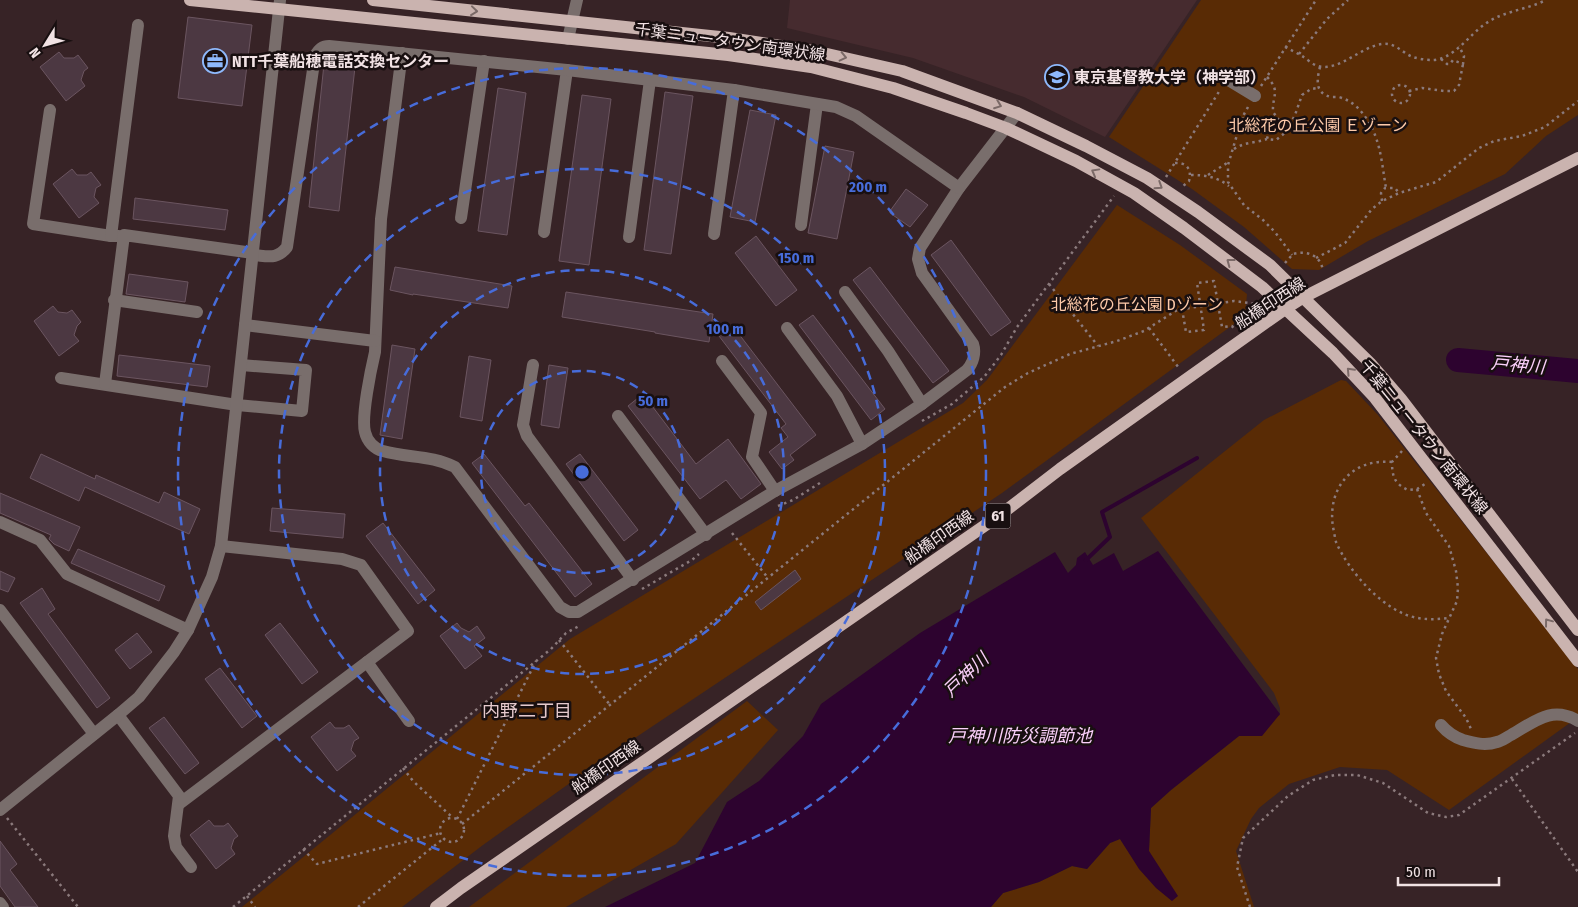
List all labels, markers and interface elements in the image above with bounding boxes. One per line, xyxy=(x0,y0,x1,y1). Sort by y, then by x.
one-way arrow xyxy=(470,5,478,16)
street label: 千葉ニュータウン南環状線 xyxy=(634,19,826,65)
north arrow xyxy=(20,20,70,70)
text: N xyxy=(26,44,44,61)
office icon: NTT千葉船穂電話交換センター xyxy=(202,48,228,74)
one-way arrow xyxy=(839,51,848,62)
place label: NTT千葉船穂電話交換センター xyxy=(232,52,449,71)
school or university icon: 東京基督教大学（神学部） xyxy=(1044,64,1070,90)
place label: 東京基督教大学（神学部） xyxy=(1074,68,1266,87)
one-way arrow xyxy=(993,99,1002,109)
park label: 北総花の丘公園 Ｅゾーン xyxy=(1229,116,1407,135)
one-way arrow xyxy=(1091,168,1100,178)
text: 200 m xyxy=(848,178,887,196)
one-way arrow xyxy=(1153,180,1162,189)
text: 150 m xyxy=(778,249,814,267)
one-way arrow xyxy=(1227,260,1236,268)
street label: 船橋印西線 xyxy=(1231,273,1309,333)
park label: 北総花の丘公園 Dゾーン xyxy=(1051,295,1223,314)
text: 100 m xyxy=(706,320,744,338)
water label: 戸神川 xyxy=(1490,352,1548,378)
street label: 千葉ニュータウン南環状線 xyxy=(1356,356,1492,518)
one-way arrow xyxy=(1347,368,1356,377)
text: 50 m xyxy=(638,392,668,410)
centre of rings xyxy=(573,463,591,481)
road number: 61 xyxy=(986,504,1010,528)
street label: 船橋印西線 xyxy=(901,506,977,568)
one-way arrow xyxy=(1546,619,1554,628)
water label: 戸神川 xyxy=(939,647,995,702)
district label: 内野二丁目 xyxy=(482,700,572,722)
water label: 戸神川防災調節池 xyxy=(948,725,1094,747)
street label: 船橋印西線 xyxy=(568,736,644,798)
scale bar xyxy=(1398,854,1499,886)
text: 50 m xyxy=(1406,863,1436,881)

